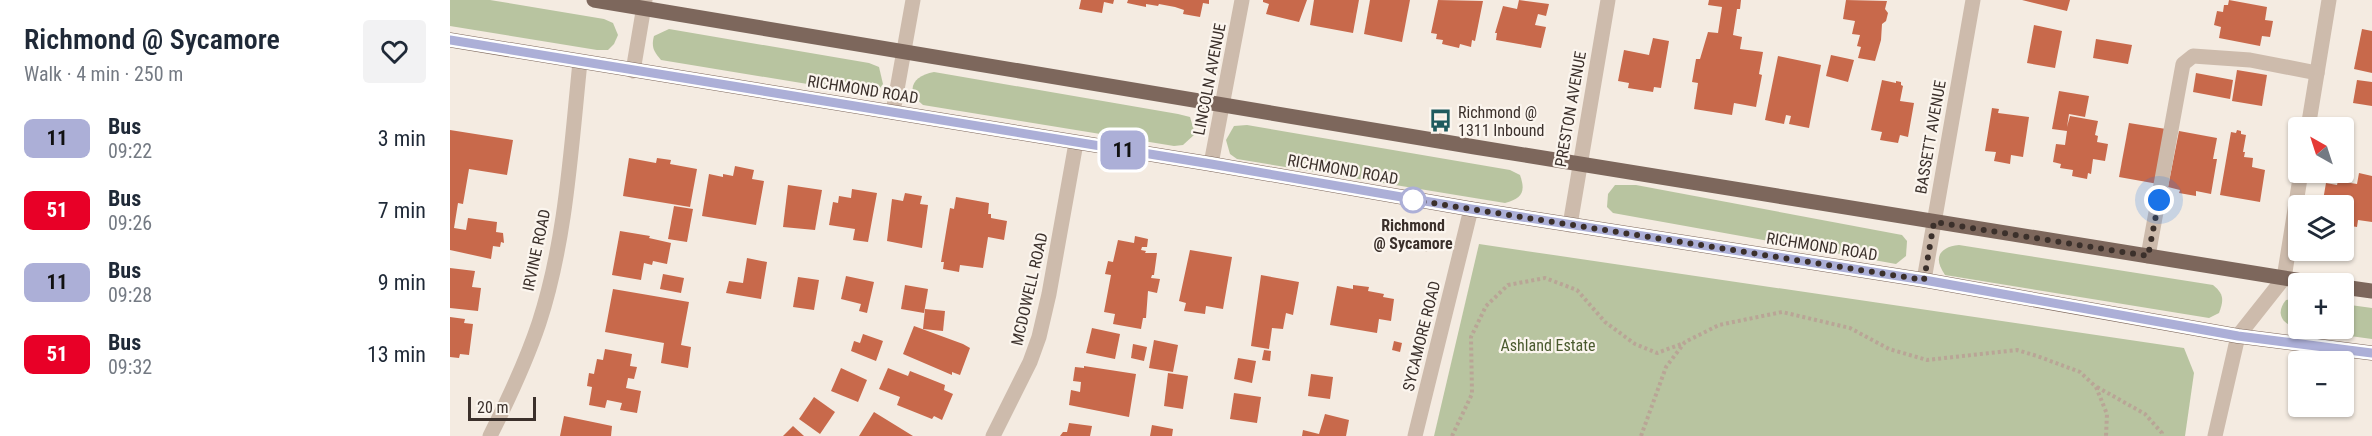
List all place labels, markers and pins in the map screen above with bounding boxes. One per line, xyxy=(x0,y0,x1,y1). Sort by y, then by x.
place label: Richmond @ 1311 Inbound xyxy=(1458,103,1544,140)
bus stop icon: Richmond @ 1311 Inbound xyxy=(1427,108,1453,134)
marker: Richmond @ Sycamore xyxy=(1400,187,1426,213)
place label: Richmond @ Sycamore xyxy=(1373,216,1453,253)

